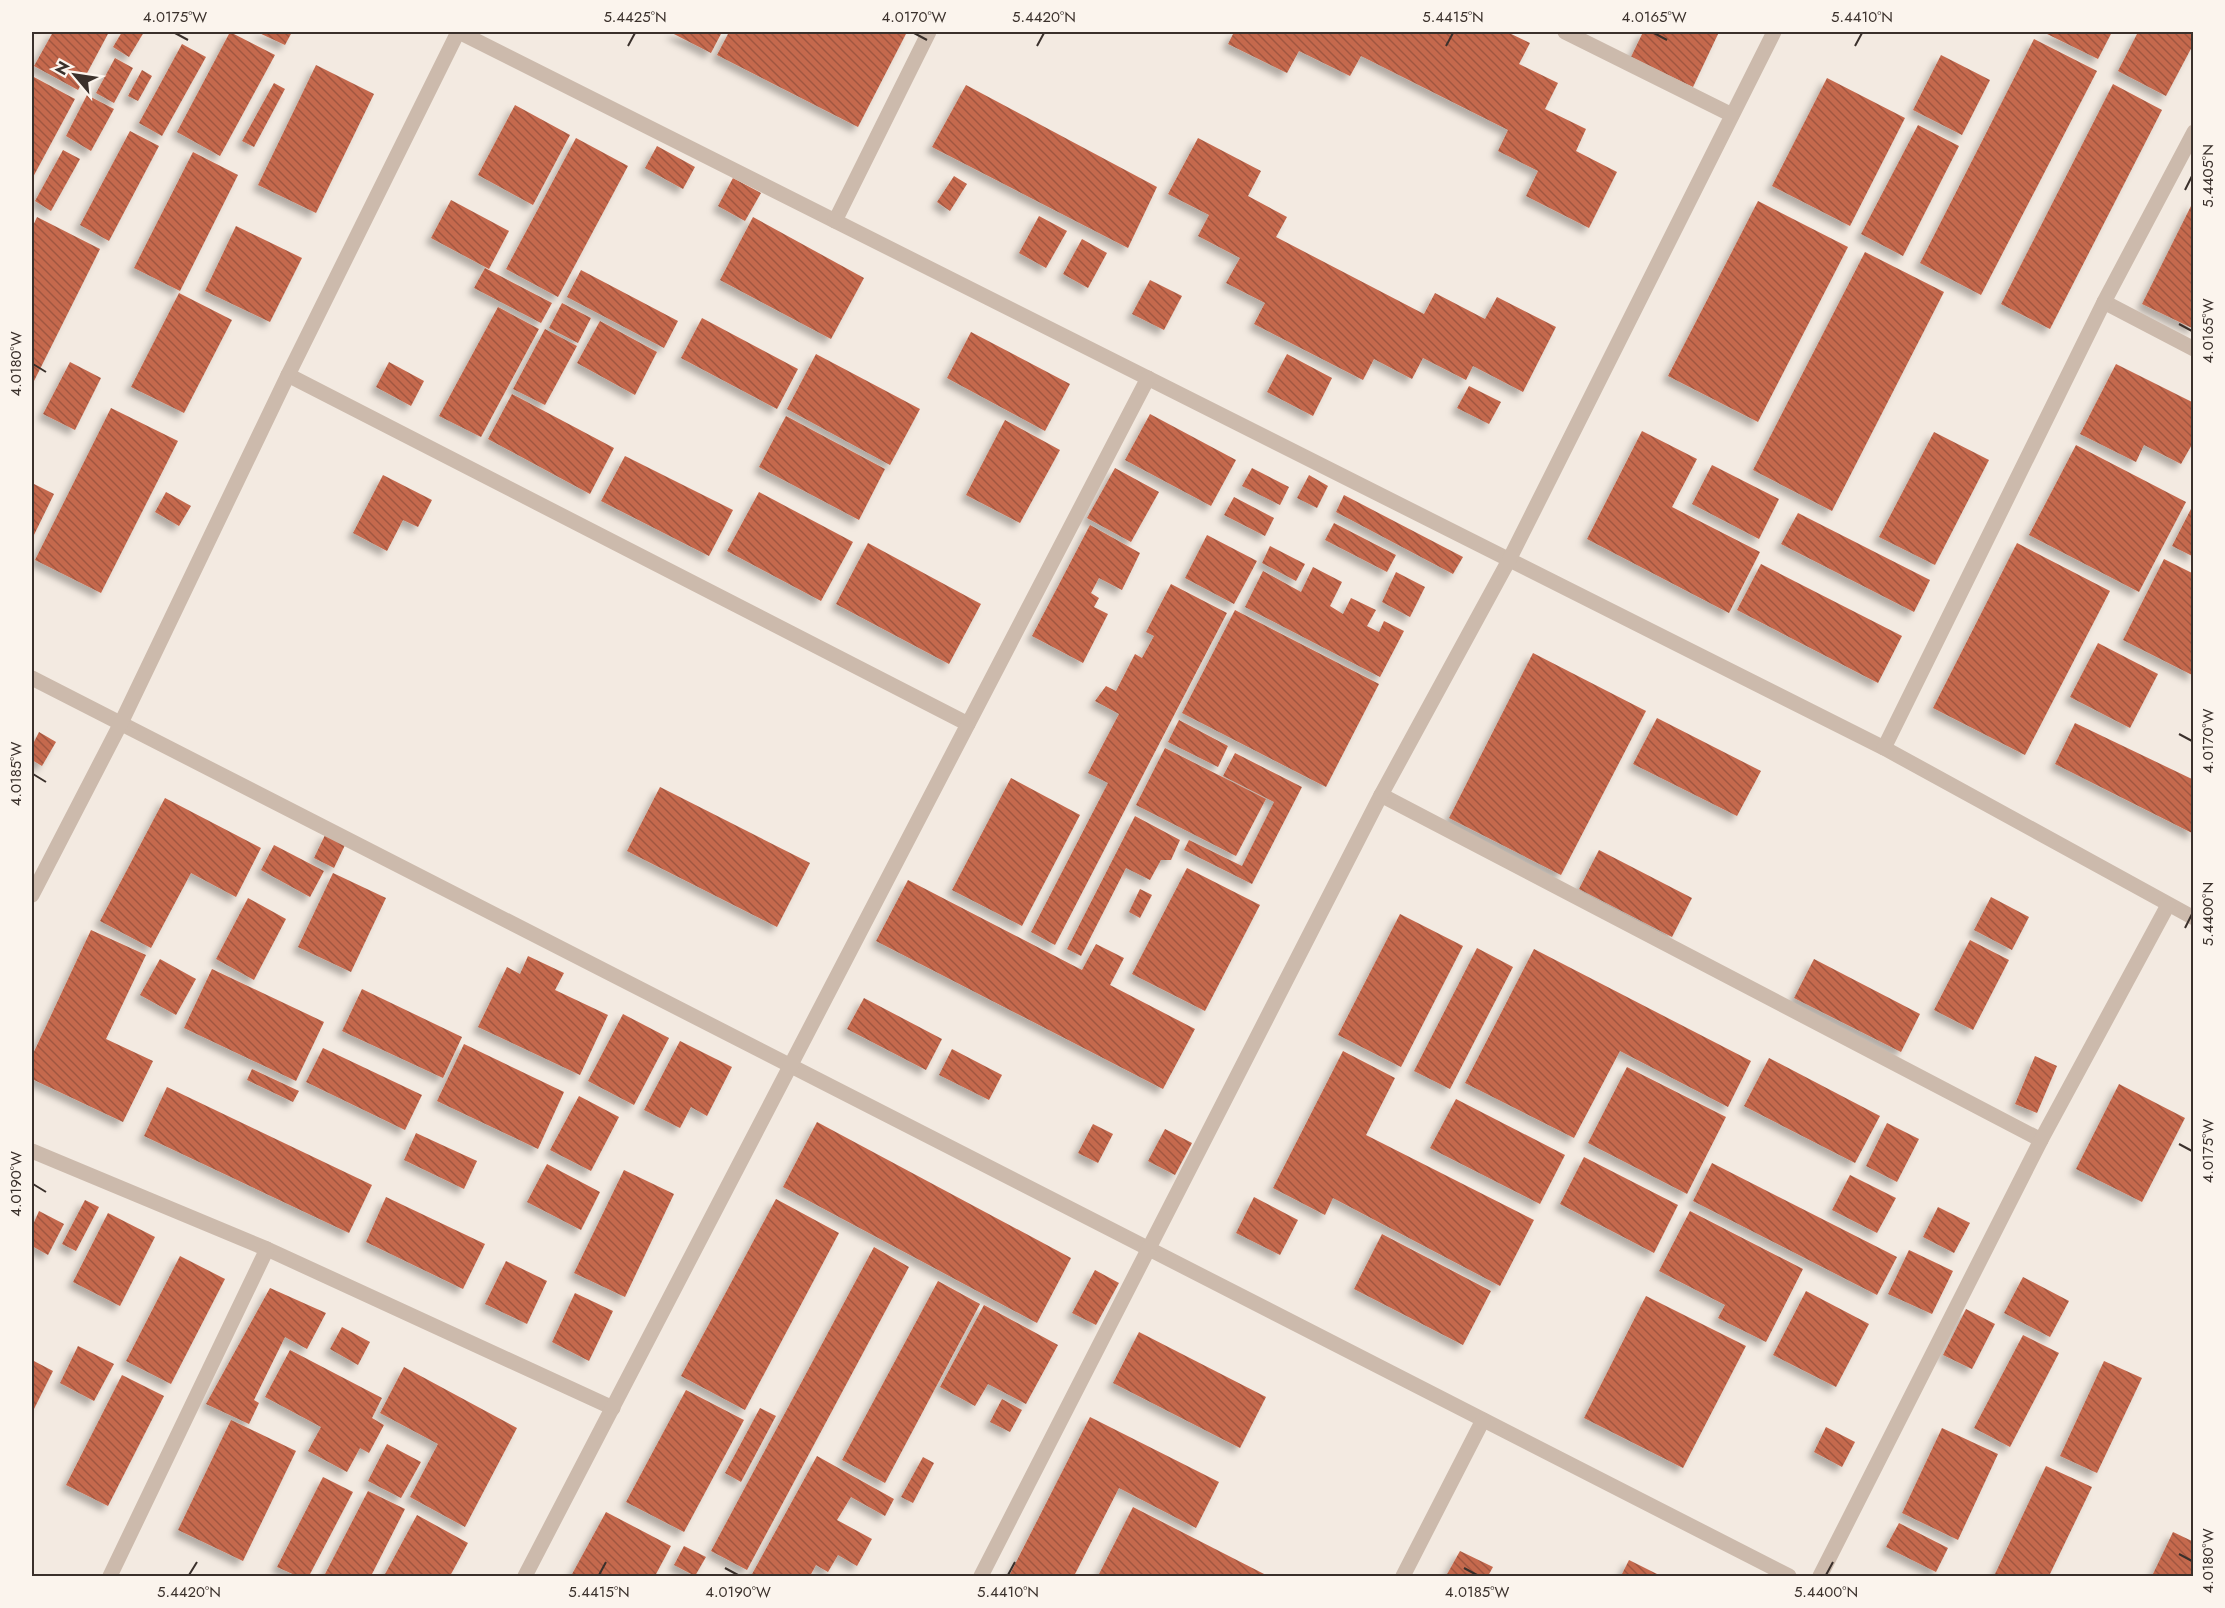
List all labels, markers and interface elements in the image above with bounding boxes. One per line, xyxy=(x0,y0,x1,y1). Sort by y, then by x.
text: 4.0175°W xyxy=(143,6,207,28)
text: 5.4425°N xyxy=(603,6,667,28)
text: 4.0170°W xyxy=(882,6,947,28)
text: 5.4420°N xyxy=(1012,6,1076,28)
text: 5.4415°N xyxy=(1422,6,1484,28)
text: 4.0165°W xyxy=(1621,6,1687,28)
text: 5.4410°N xyxy=(1831,6,1893,28)
north arrow xyxy=(45,45,105,105)
text: N xyxy=(49,57,75,79)
text: 5.4405°N xyxy=(2197,144,2219,208)
text: 4.0165°W xyxy=(2197,298,2219,364)
text: 4.0180°W xyxy=(5,331,27,397)
text: 4.0170°W xyxy=(2197,708,2219,773)
text: 4.0185°W xyxy=(5,742,27,806)
text: 5.4400°N xyxy=(2197,882,2219,946)
text: 4.0175°W xyxy=(2197,1119,2219,1183)
text: 4.0190°W xyxy=(5,1151,27,1217)
text: 4.0180°W xyxy=(2197,1528,2219,1594)
text: 5.4420°N xyxy=(157,1581,221,1603)
text: 5.4415°N xyxy=(568,1581,630,1603)
text: 4.0190°W xyxy=(705,1581,771,1603)
text: 5.4410°N xyxy=(977,1581,1039,1603)
text: 4.0185°W xyxy=(1445,1581,1509,1603)
text: 5.4400°N xyxy=(1794,1581,1858,1603)

